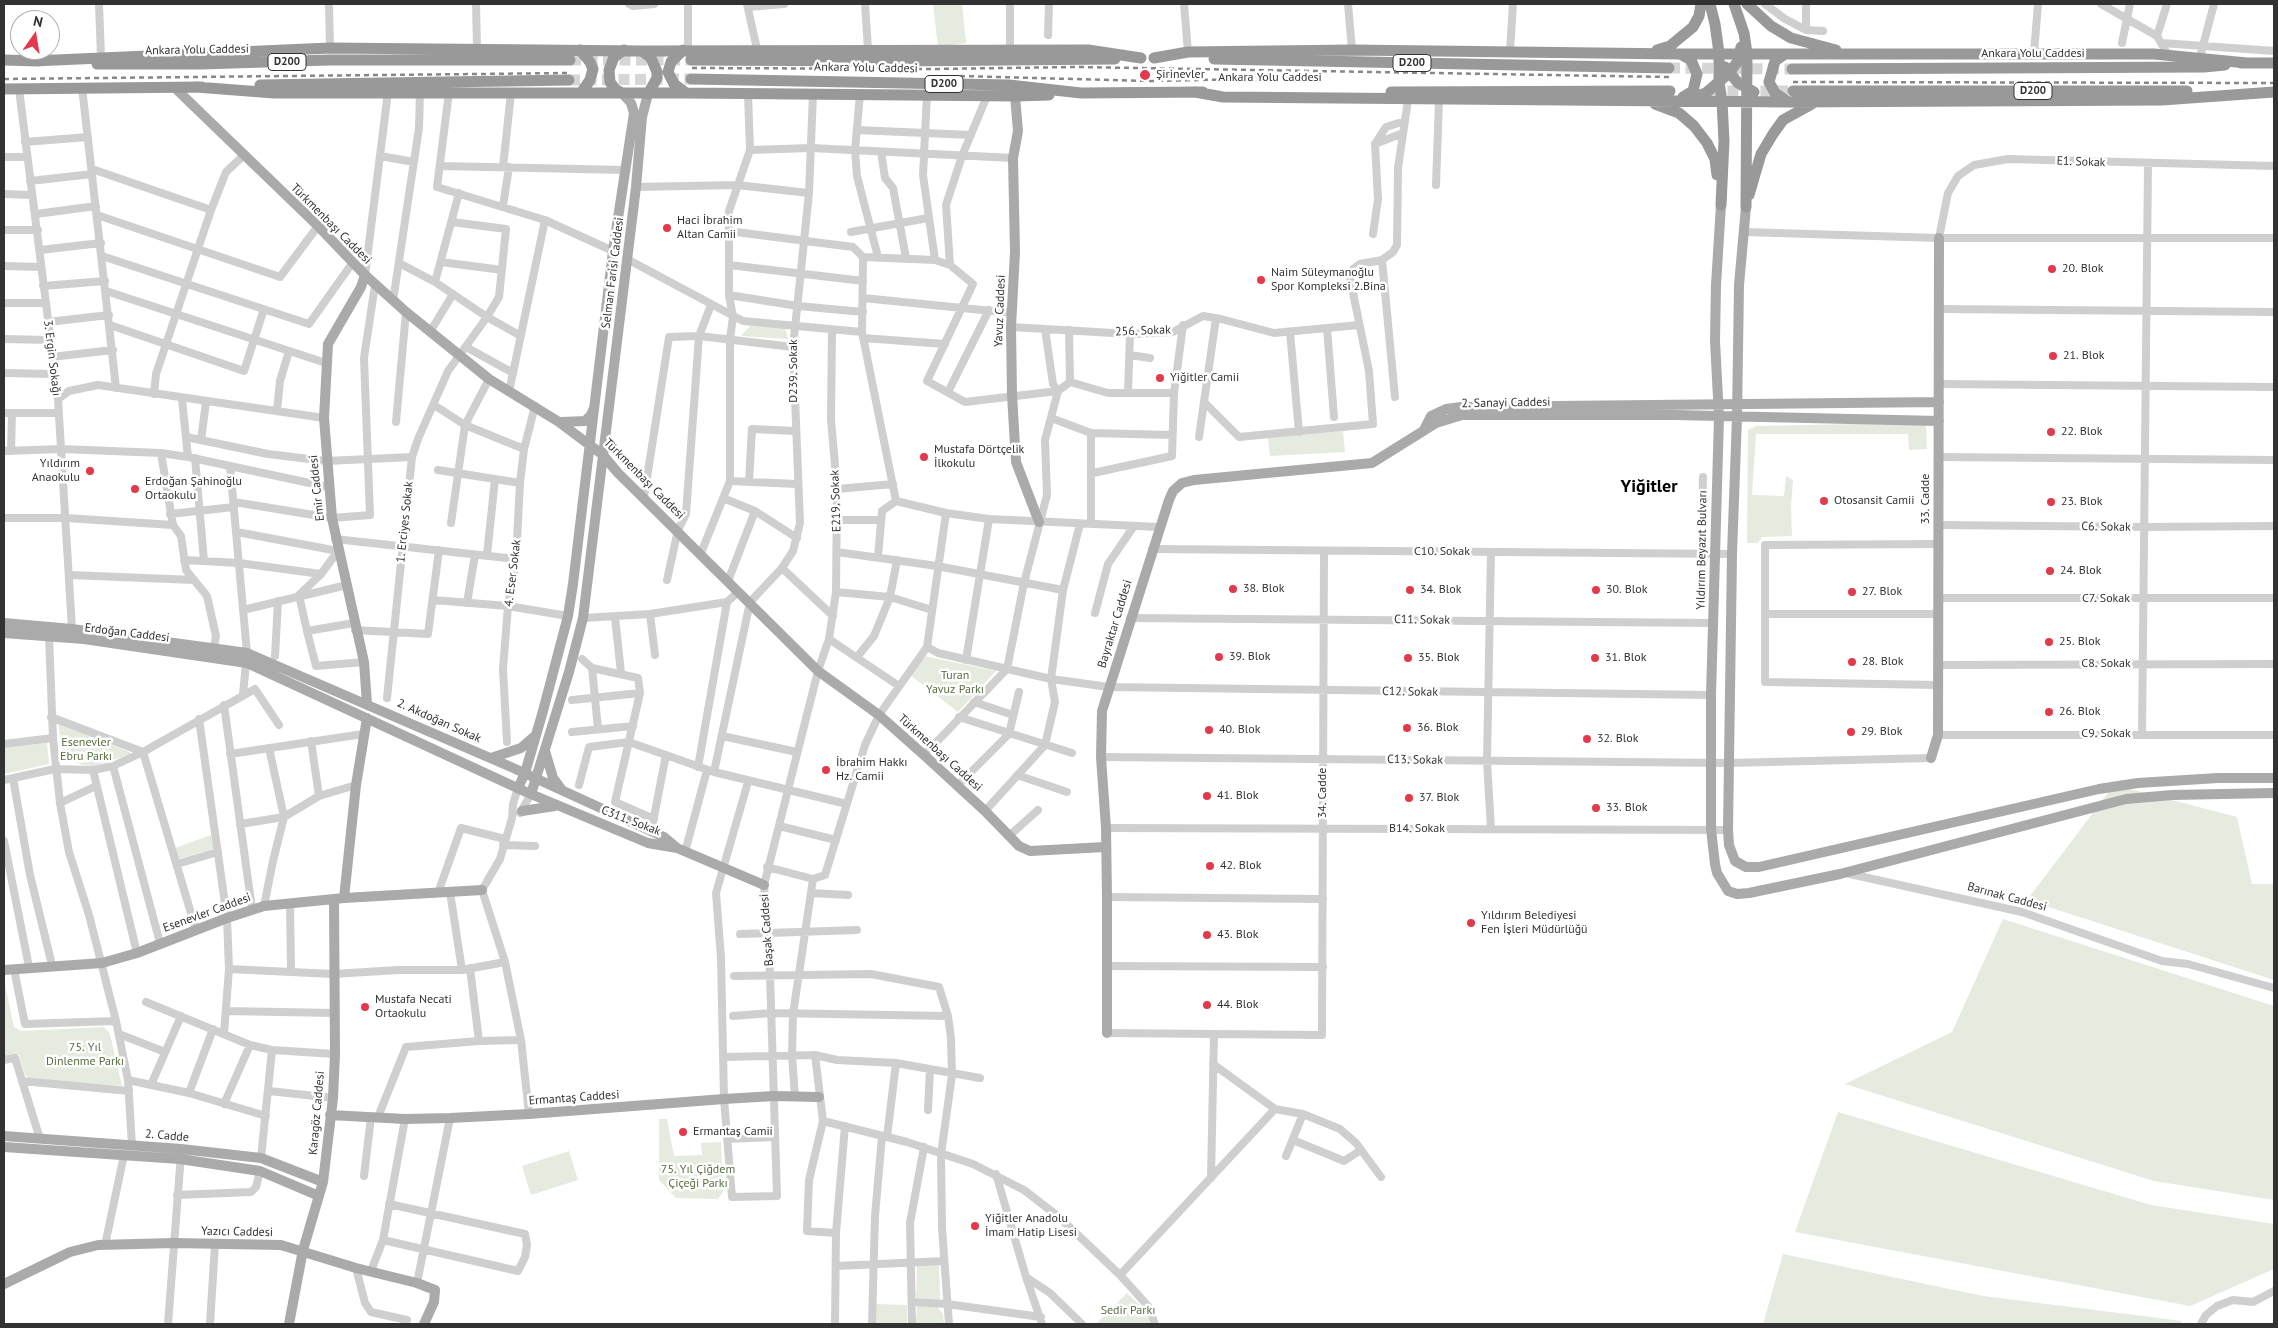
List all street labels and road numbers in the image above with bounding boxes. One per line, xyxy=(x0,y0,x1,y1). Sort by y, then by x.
street label: Ankara Yolu Caddesi xyxy=(145,42,249,58)
street label: Ankara Yolu Caddesi xyxy=(1981,47,2085,61)
road number: D200 xyxy=(268,54,306,70)
road number: D200 xyxy=(1393,54,1431,72)
street label: Ankara Yolu Caddesi xyxy=(814,60,918,76)
street label: Ankara Yolu Caddesi xyxy=(1218,71,1322,85)
road number: D200 xyxy=(925,76,963,92)
road number: D200 xyxy=(2014,82,2052,100)
street label: E1. Sokak xyxy=(2056,154,2106,170)
street label: Türkmenbaşı Caddesi xyxy=(288,181,374,267)
street label: Selman Farisi Caddesi xyxy=(599,216,627,330)
street label: Yavuz Caddesi xyxy=(992,275,1008,347)
street label: 3. Ergin Sokağı xyxy=(40,319,64,397)
street label: 256. Sokak xyxy=(1115,323,1171,339)
street label: D239. Sokak xyxy=(787,339,801,403)
street label: 2. Sanayi Caddesi xyxy=(1461,395,1551,411)
street label: Türkmenbaşı Caddesi xyxy=(601,436,687,522)
street label: Emir Caddesi xyxy=(306,454,328,522)
street label: E219. Sokak xyxy=(828,470,844,532)
street label: 33. Cadde xyxy=(1919,474,1933,524)
street label: 1. Erciyes Sokak xyxy=(394,481,416,563)
street label: Yıldırım Beyazıt Bulvarı xyxy=(1694,490,1710,610)
street label: C6. Sokak xyxy=(2081,519,2131,535)
street label: 4. Eser Sokak xyxy=(502,539,524,607)
street label: C10. Sokak xyxy=(1414,545,1470,559)
street label: Bayraktar Caddesi xyxy=(1095,578,1135,670)
street label: C7. Sokak xyxy=(2082,592,2130,606)
street label: C11. Sokak xyxy=(1394,612,1450,628)
street label: Erdoğan Caddesi xyxy=(84,621,170,645)
street label: C8. Sokak xyxy=(2081,657,2131,671)
street label: C12. Sokak xyxy=(1382,684,1438,700)
street label: 2. Akdoğan Sokak xyxy=(395,696,483,746)
street label: Türkmenbaşı Caddesi xyxy=(895,711,985,795)
street label: C9. Sokak xyxy=(2081,727,2131,741)
street label: C13. Sokak xyxy=(1387,752,1443,768)
street label: 34. Cadde xyxy=(1316,768,1330,818)
street label: C311. Sokak xyxy=(599,803,663,839)
street label: B14. Sokak xyxy=(1389,822,1445,836)
street label: Barınak Caddesi xyxy=(1966,879,2048,915)
street label: Esenevler Caddesi xyxy=(161,890,253,936)
street label: Başak Caddesi xyxy=(757,893,777,967)
street label: Karagöz Caddesi xyxy=(306,1070,328,1156)
street label: Ermantaş Caddesi xyxy=(528,1088,620,1108)
street label: 2. Cadde xyxy=(144,1127,190,1145)
street label: Yazıcı Caddesi xyxy=(201,1224,273,1240)

